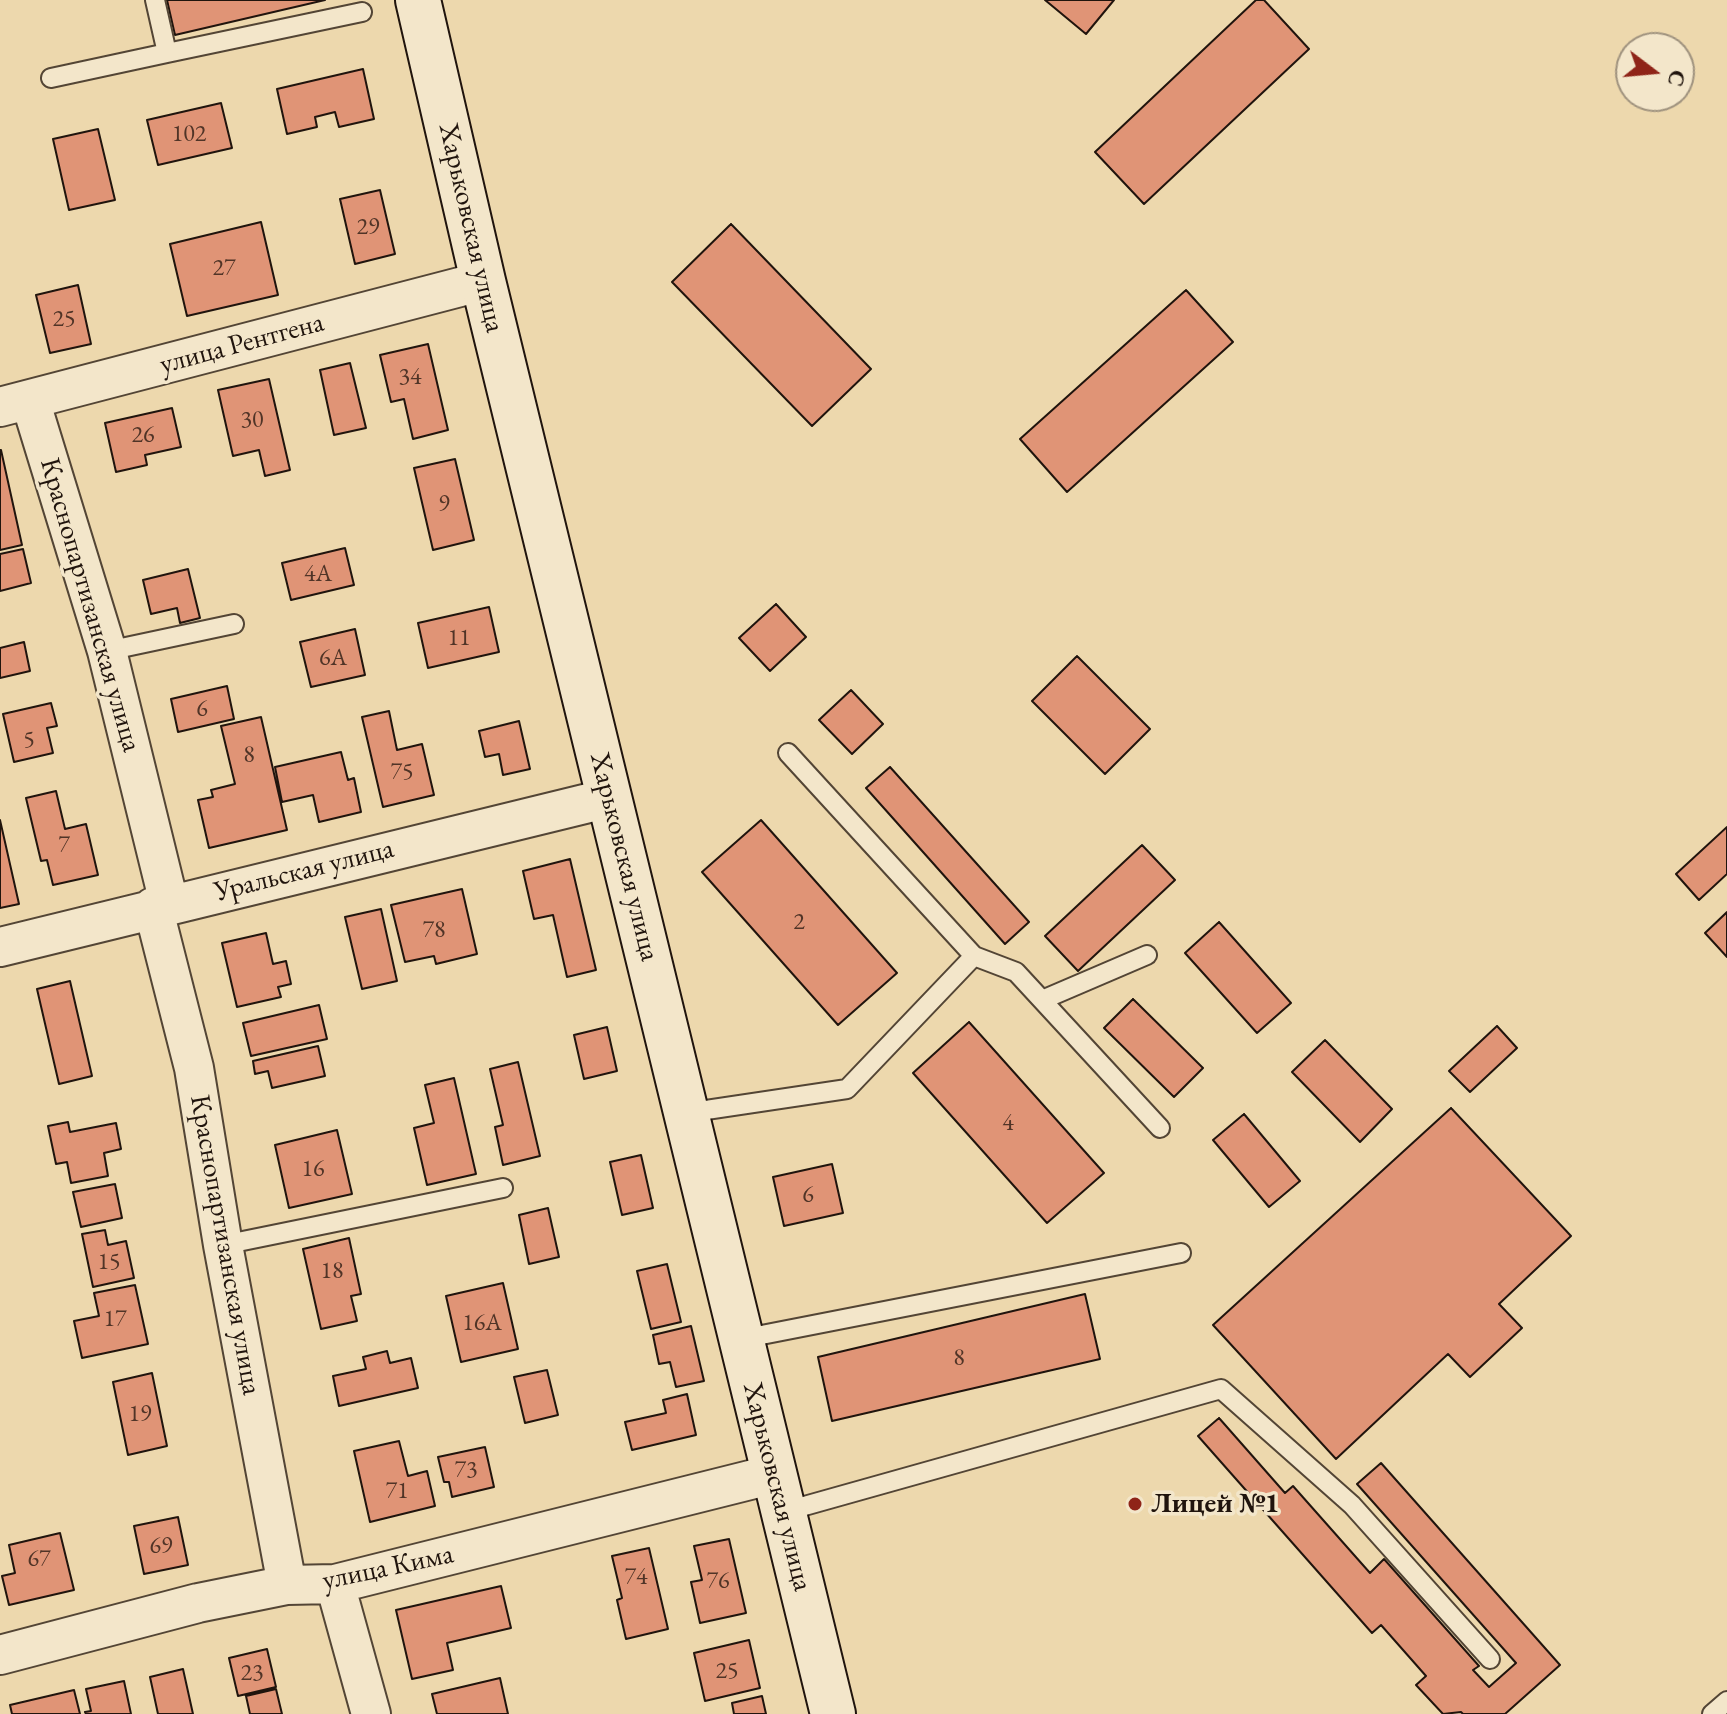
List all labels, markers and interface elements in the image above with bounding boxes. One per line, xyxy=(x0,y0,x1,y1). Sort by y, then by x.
north arrow xyxy=(1615,32,1695,112)
text: С xyxy=(1661,67,1693,90)
house number: 102 xyxy=(172,120,206,148)
street label: Харьковская улица xyxy=(431,120,511,336)
house number: 29 xyxy=(356,213,380,241)
house number: 27 xyxy=(212,254,236,282)
house number: 25 xyxy=(52,305,76,333)
street label: улица Рентгена xyxy=(156,306,328,382)
house number: 34 xyxy=(398,363,422,391)
house number: 30 xyxy=(240,406,264,434)
house number: 26 xyxy=(131,421,155,449)
street label: Краснопартизанская улица xyxy=(32,454,148,756)
house number: 9 xyxy=(438,490,450,518)
house number: 4А xyxy=(304,560,332,588)
house number: 11 xyxy=(447,624,471,652)
house number: 6А xyxy=(319,644,347,672)
house number: 6 xyxy=(196,695,208,723)
house number: 5 xyxy=(23,726,35,754)
house number: 8 xyxy=(243,741,255,769)
street label: Харьковская улица xyxy=(582,749,666,965)
house number: 75 xyxy=(390,758,414,786)
house number: 7 xyxy=(58,831,70,859)
street label: Уральская улица xyxy=(211,832,397,910)
house number: 2 xyxy=(793,908,805,936)
house number: 78 xyxy=(422,916,446,944)
street label: Краснопартизанская улица xyxy=(182,1092,268,1398)
house number: 4 xyxy=(1002,1109,1014,1137)
house number: 16 xyxy=(301,1155,325,1183)
house number: 6 xyxy=(802,1181,814,1209)
house number: 15 xyxy=(97,1248,121,1276)
house number: 18 xyxy=(320,1257,344,1285)
house number: 17 xyxy=(103,1305,127,1333)
house number: 16А xyxy=(462,1309,502,1337)
house number: 8 xyxy=(953,1344,965,1372)
street label: Харьковская улица xyxy=(735,1379,819,1595)
house number: 19 xyxy=(128,1400,152,1428)
house number: 73 xyxy=(454,1456,478,1484)
house number: 71 xyxy=(385,1477,409,1505)
place label: Лицей №1 xyxy=(1151,1487,1279,1521)
marker: Лицей №1 xyxy=(1126,1495,1144,1513)
house number: 69 xyxy=(149,1532,173,1560)
street label: улица Кима xyxy=(319,1538,457,1598)
house number: 67 xyxy=(27,1545,51,1573)
house number: 74 xyxy=(624,1563,648,1591)
house number: 76 xyxy=(706,1567,730,1595)
house number: 25 xyxy=(715,1657,739,1685)
house number: 23 xyxy=(240,1659,264,1687)

